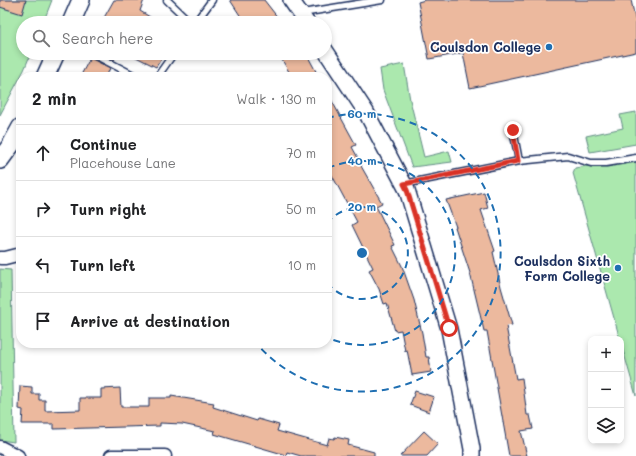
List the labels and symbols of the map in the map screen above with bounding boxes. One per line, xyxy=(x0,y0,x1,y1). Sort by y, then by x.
place label: Coulsdon College xyxy=(430,38,541,55)
marker: Coulsdon College xyxy=(544,42,554,52)
text: 60 m xyxy=(348,105,376,121)
route end xyxy=(504,121,522,139)
text: 40 m xyxy=(347,152,377,168)
text: 20 m xyxy=(348,198,376,214)
centre of rings xyxy=(355,246,369,260)
place label: Coulsdon Sixth Form College xyxy=(514,252,610,284)
marker: Coulsdon Sixth Form College xyxy=(613,263,623,273)
route start xyxy=(440,319,458,337)

